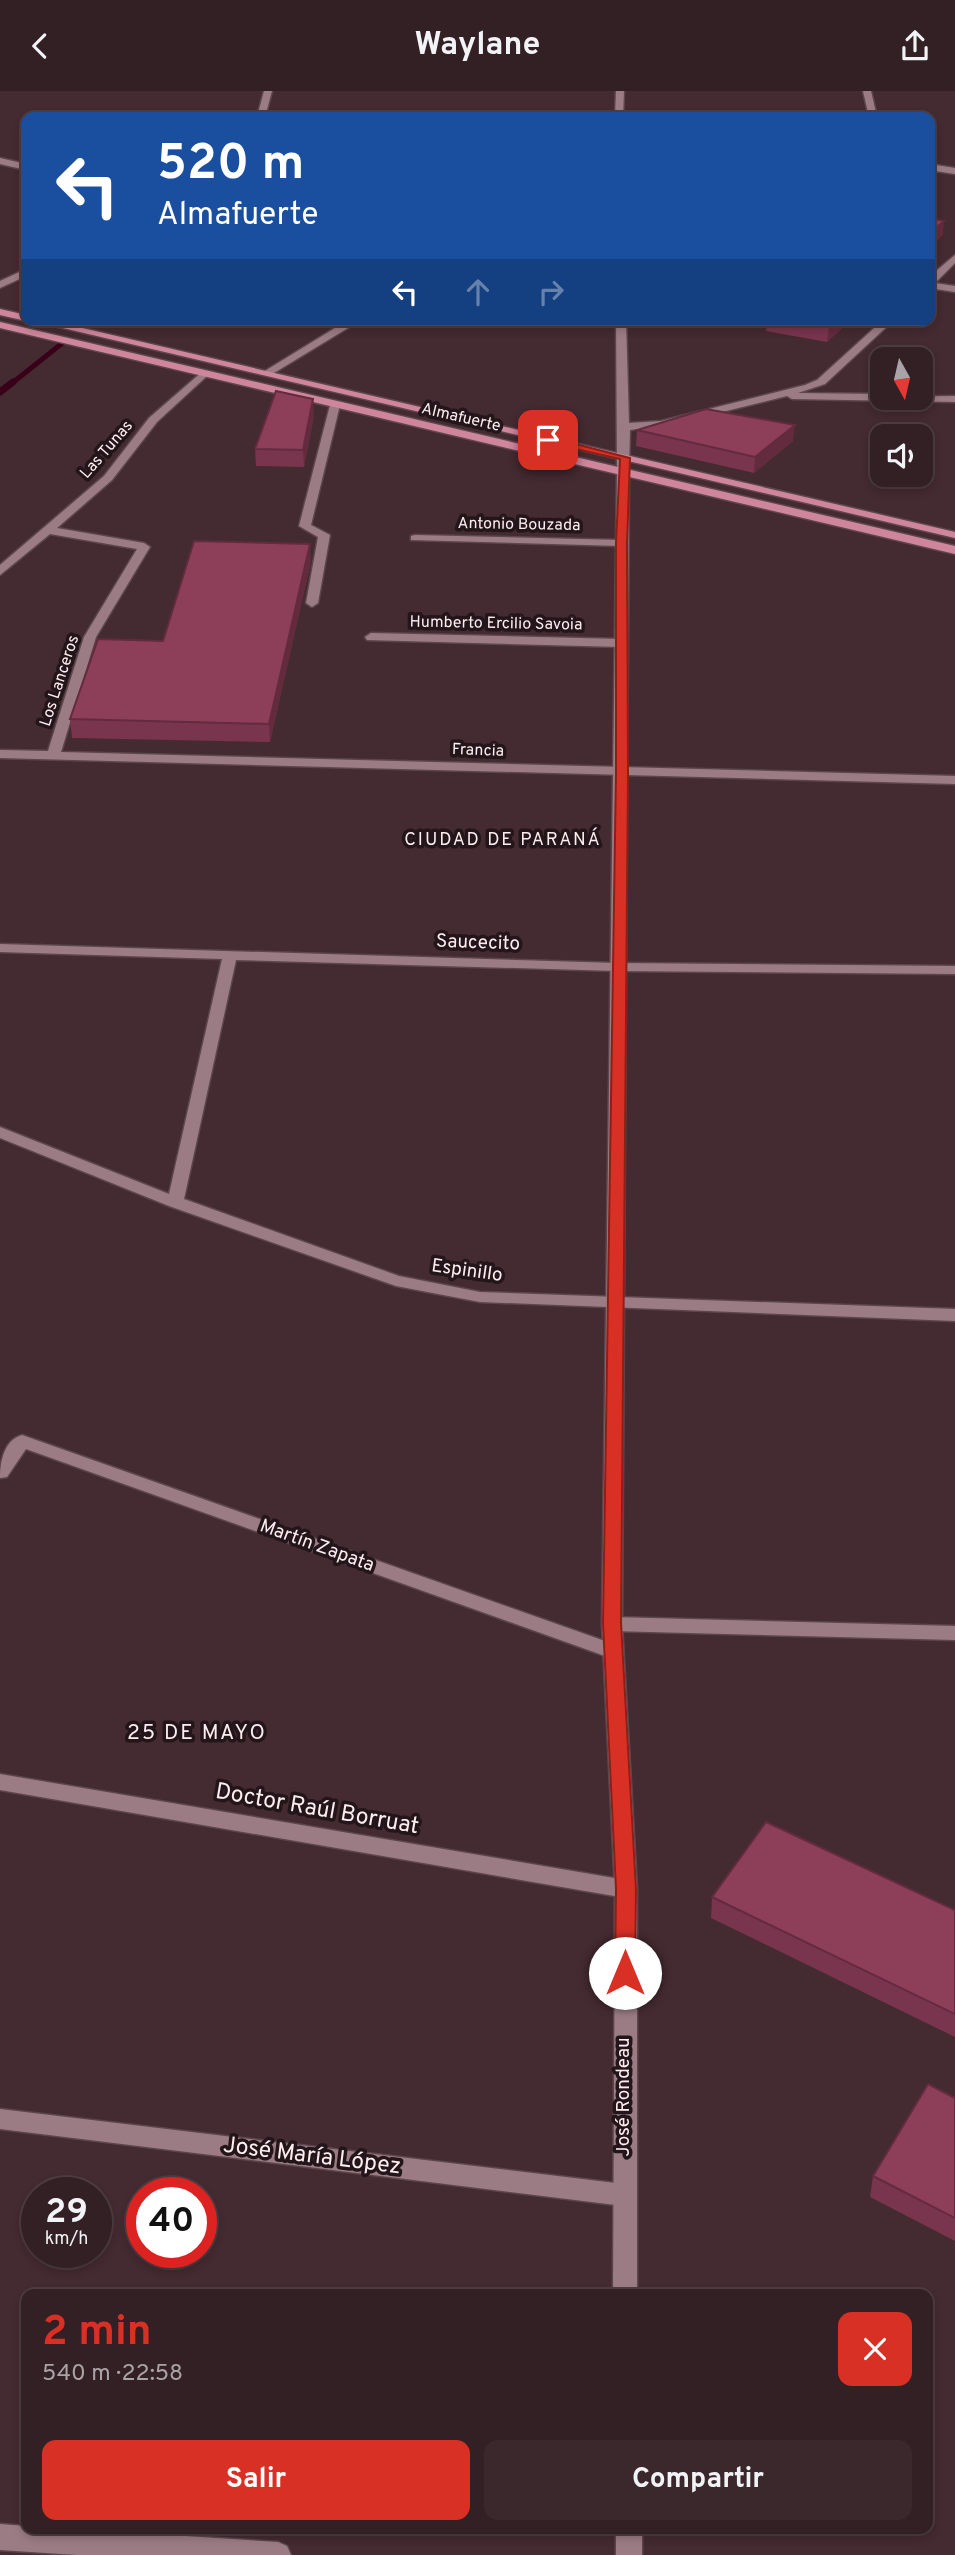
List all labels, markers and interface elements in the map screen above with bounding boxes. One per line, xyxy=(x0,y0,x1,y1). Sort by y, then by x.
text: Waylane xyxy=(415,26,540,66)
icon: back xyxy=(21,27,59,65)
icon: share xyxy=(896,27,934,65)
text: 520 m xyxy=(157,135,304,197)
icon: left xyxy=(42,140,133,231)
text: Almafuerte xyxy=(157,196,318,236)
icon: left xyxy=(386,273,424,311)
icon: ahead xyxy=(459,273,497,311)
icon: right xyxy=(532,273,570,311)
north arrow xyxy=(870,347,933,409)
map controls xyxy=(870,347,933,487)
street label: Almafuerte xyxy=(419,399,503,437)
pin xyxy=(518,410,578,470)
street label: Las Tunas xyxy=(76,417,138,483)
icon: arrive xyxy=(529,421,567,459)
button: sound xyxy=(870,424,933,487)
street label: Antonio Bouzada xyxy=(457,514,581,536)
street label: Humberto Ercilio Savoia xyxy=(409,612,583,636)
street label: Los Lanceros xyxy=(36,633,84,729)
street label: Francia xyxy=(452,740,504,762)
district label: CIUDAD DE PARANÁ xyxy=(404,827,602,852)
street label: Saucecito xyxy=(436,930,520,956)
street label: Espinillo xyxy=(430,1254,504,1288)
street label: Martín Zapata xyxy=(256,1514,378,1578)
district label: 25 DE MAYO xyxy=(127,1720,267,1747)
street label: Doctor Raúl Borruat xyxy=(213,1778,421,1842)
position arrow xyxy=(588,1936,662,2010)
street label: José Rondeau xyxy=(612,2037,636,2157)
street label: José María López xyxy=(221,2132,403,2182)
speed limit sign: 40 xyxy=(126,2177,217,2268)
text: 29 xyxy=(45,2191,88,2235)
text: km/h xyxy=(45,2228,88,2251)
text: 2 min xyxy=(42,2307,152,2360)
button: close xyxy=(838,2312,912,2386)
text: 540 m · 22:58 xyxy=(42,2360,183,2389)
button: Salir xyxy=(42,2440,470,2520)
button: Compartir xyxy=(484,2440,912,2520)

